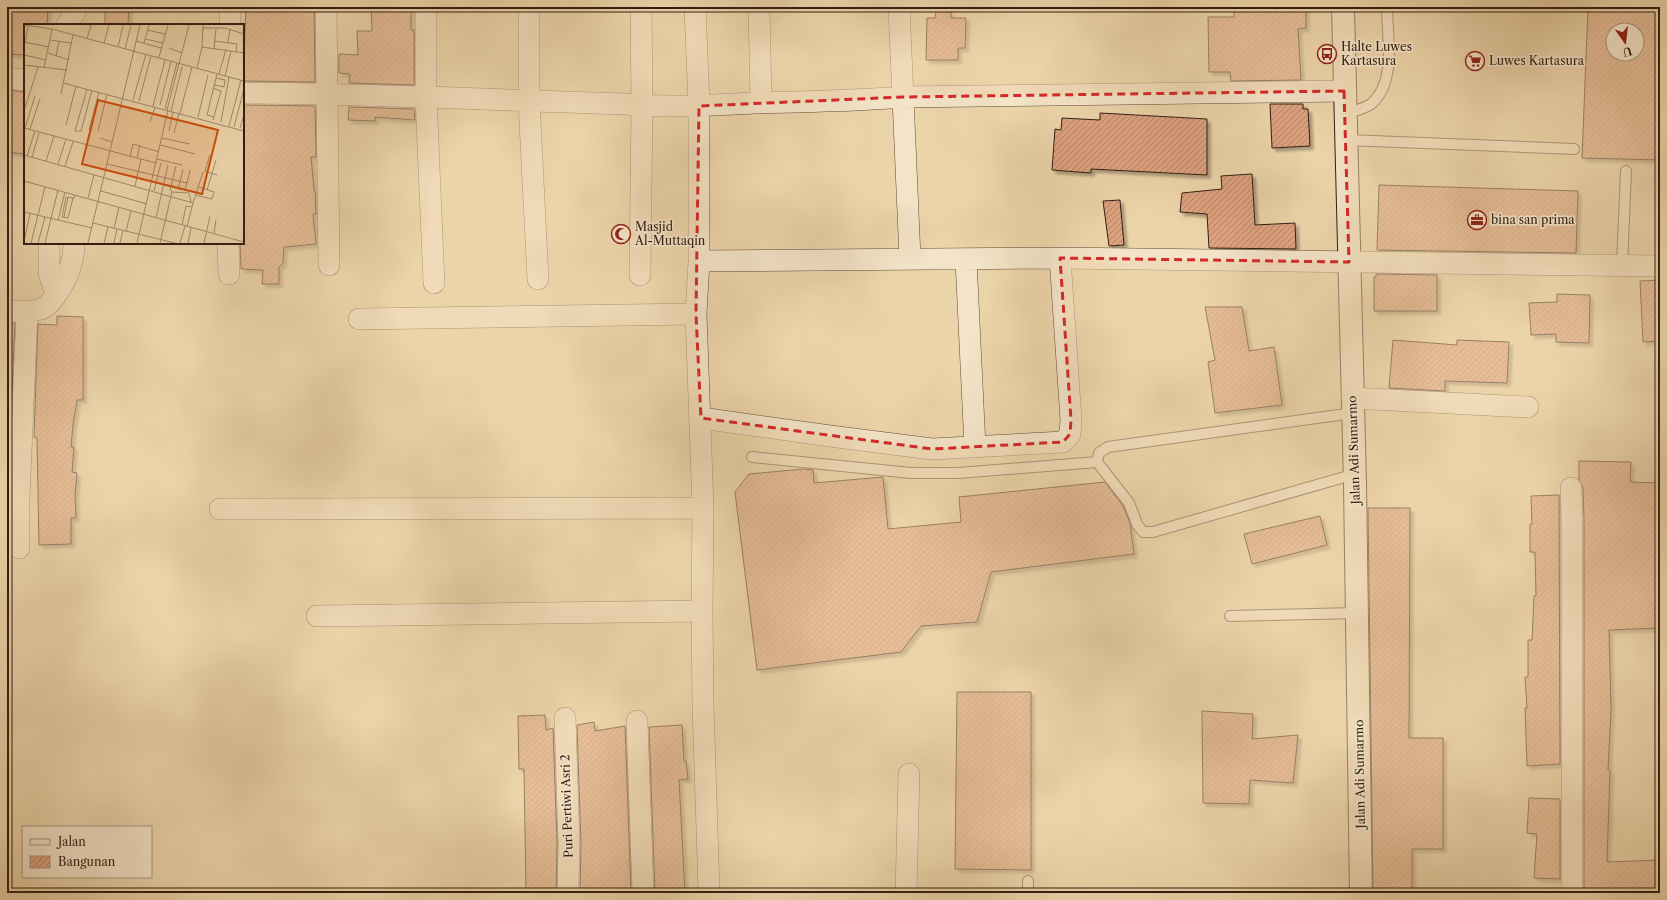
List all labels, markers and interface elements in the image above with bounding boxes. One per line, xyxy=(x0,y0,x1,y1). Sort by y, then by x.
north arrow xyxy=(1605,22,1645,62)
inset map xyxy=(24,24,244,244)
place label: Halte Luwes Kartasura xyxy=(1341,39,1412,68)
bus stop icon: Halte Luwes Kartasura xyxy=(1316,43,1338,65)
text: U xyxy=(1621,44,1633,60)
supermarket icon: Luwes Kartasura xyxy=(1464,50,1486,72)
place label: Luwes Kartasura xyxy=(1489,53,1585,68)
office icon: bina san prima xyxy=(1466,209,1488,231)
place label: bina san prima xyxy=(1491,212,1575,227)
place label: Masjid Al-Muttaqin xyxy=(634,219,706,248)
mosque icon: Masjid Al-Muttaqin xyxy=(610,223,632,245)
street label: Jalan Adi Sumarmo xyxy=(1344,395,1363,507)
street label: Jalan Adi Sumarmo xyxy=(1351,719,1368,831)
street label: Puri Pertiwi Asri 2 xyxy=(557,754,576,858)
legend xyxy=(22,826,152,878)
text: Jalan xyxy=(56,834,86,849)
text: Bangunan xyxy=(58,854,116,869)

